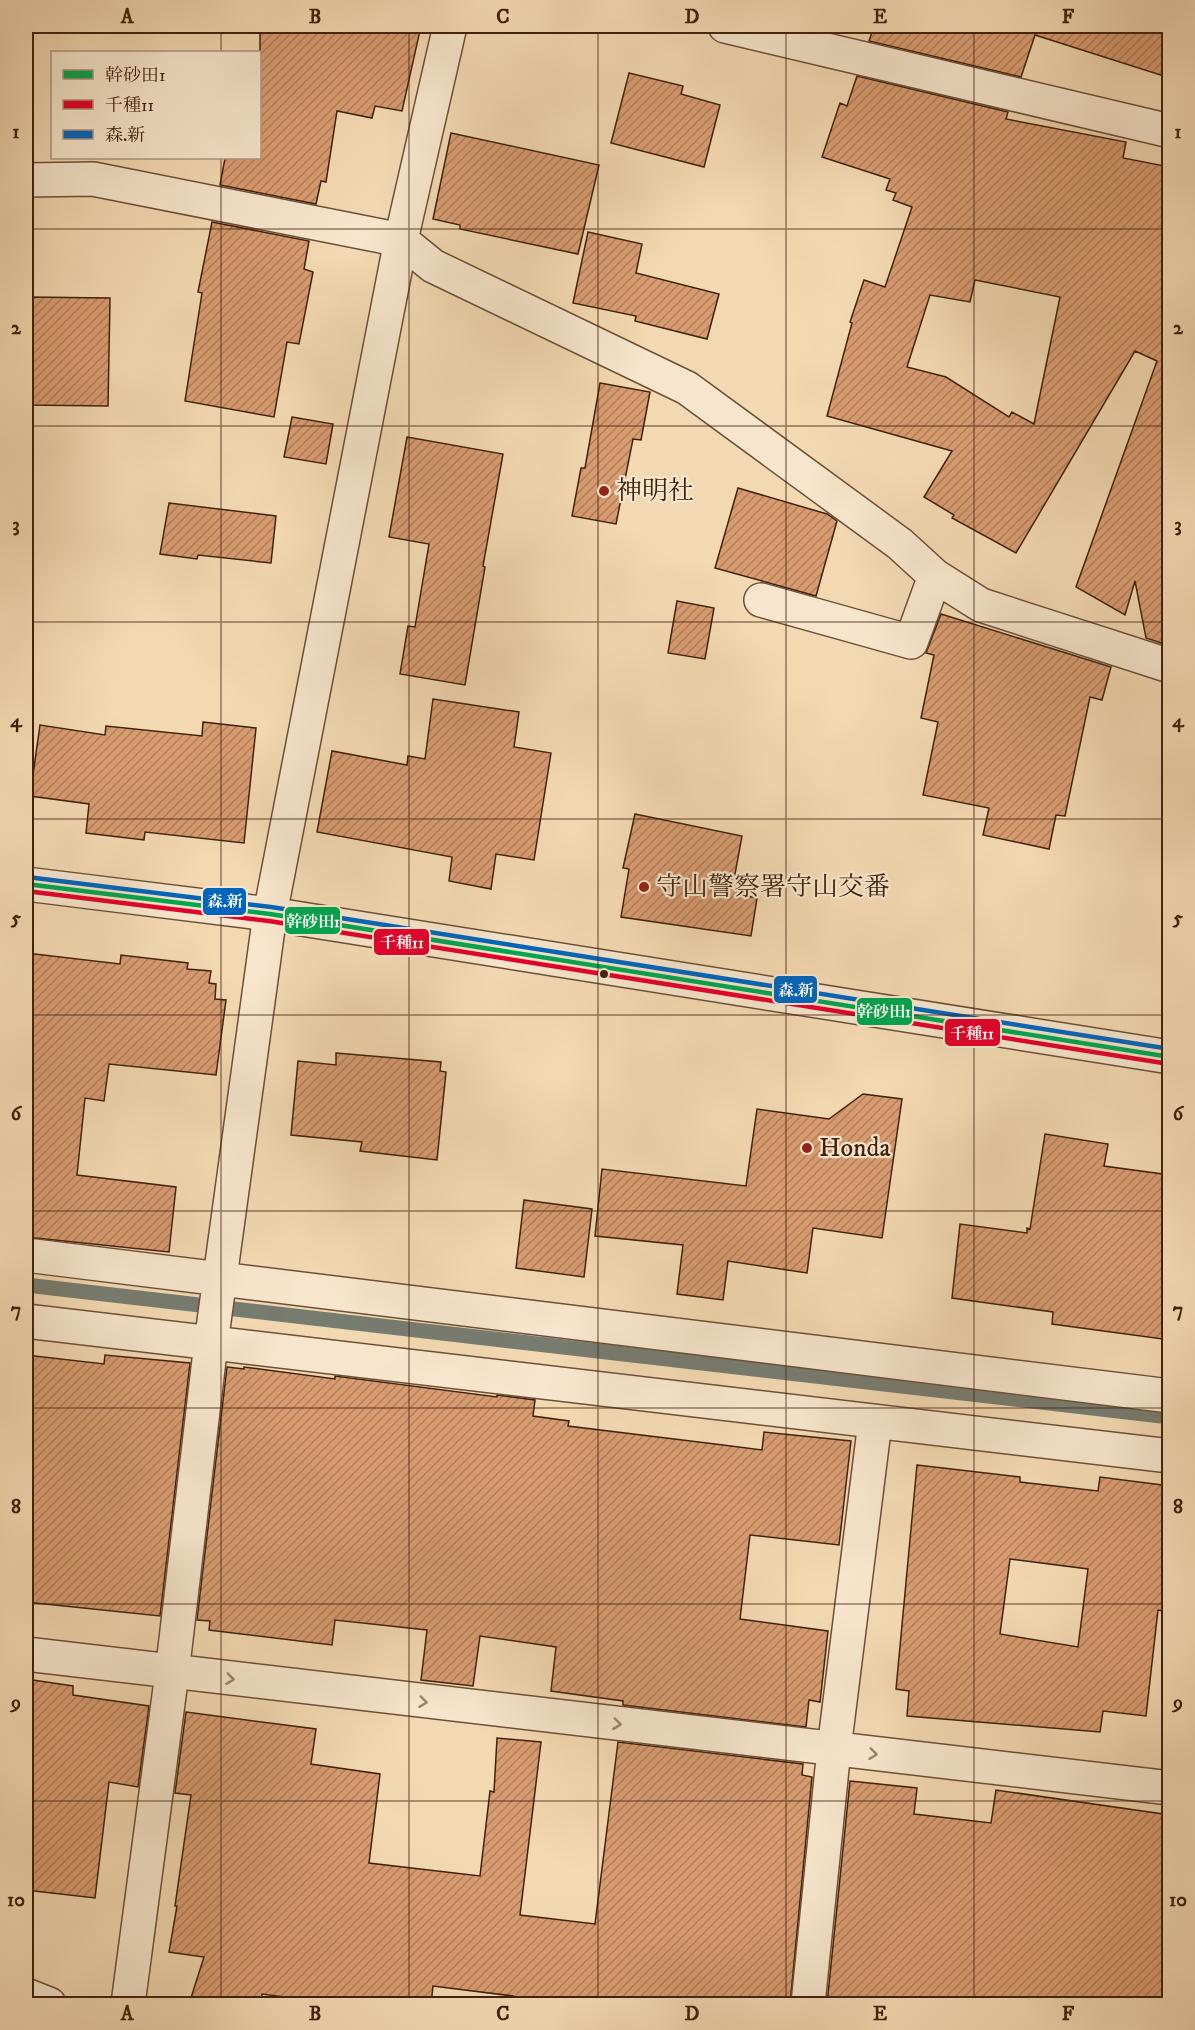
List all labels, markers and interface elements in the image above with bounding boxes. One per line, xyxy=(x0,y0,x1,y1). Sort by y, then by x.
text: A xyxy=(120,5,135,30)
text: B xyxy=(309,5,321,30)
text: C xyxy=(496,5,510,30)
text: D xyxy=(685,5,700,30)
text: E xyxy=(873,5,887,30)
text: F xyxy=(1062,5,1075,30)
legend xyxy=(51,51,261,159)
text: 幹砂田1 xyxy=(105,65,166,87)
text: 千種11 xyxy=(105,95,154,117)
text: 1 xyxy=(12,120,20,145)
text: 1 xyxy=(1174,120,1182,145)
text: 森.新 xyxy=(105,125,145,147)
text: 2 xyxy=(11,316,22,341)
text: 2 xyxy=(1173,316,1184,341)
place label: 神明社 xyxy=(616,475,694,508)
marker: 神明社 xyxy=(597,484,611,498)
text: 3 xyxy=(12,513,20,538)
text: 3 xyxy=(1174,513,1182,538)
text: 4 xyxy=(10,709,23,734)
text: 4 xyxy=(1172,709,1185,734)
place label: 守山警察署守山交番 xyxy=(656,871,890,904)
marker: 守山警察署守山交番 xyxy=(637,880,651,894)
line badge: 森.新 xyxy=(202,887,247,916)
text: 森.新 xyxy=(207,892,243,912)
text: 5 xyxy=(10,906,21,931)
line badge: 幹砂田1 xyxy=(284,906,341,935)
text: 5 xyxy=(1172,906,1183,931)
text: 幹砂田1 xyxy=(286,912,340,932)
line badge: 千種11 xyxy=(373,928,430,956)
text: 千種11 xyxy=(380,933,424,953)
unlabelled marker xyxy=(598,968,610,980)
line badge: 森.新 xyxy=(773,975,818,1004)
text: 森.新 xyxy=(778,981,814,1001)
line badge: 幹砂田1 xyxy=(856,997,913,1026)
text: 幹砂田1 xyxy=(857,1002,911,1022)
line badge: 千種11 xyxy=(944,1018,1001,1047)
text: 千種11 xyxy=(950,1024,994,1044)
text: 6 xyxy=(11,1102,23,1127)
text: 6 xyxy=(1173,1102,1185,1127)
place label: Honda xyxy=(819,1132,891,1165)
marker: Honda xyxy=(800,1141,814,1155)
text: 7 xyxy=(11,1298,21,1323)
text: 7 xyxy=(1173,1298,1183,1323)
text: 8 xyxy=(11,1495,21,1520)
text: 8 xyxy=(1173,1495,1183,1520)
one-way arrow xyxy=(225,1673,234,1685)
text: 9 xyxy=(9,1691,21,1716)
text: 9 xyxy=(1171,1691,1183,1716)
one-way arrow xyxy=(419,1695,428,1707)
one-way arrow xyxy=(613,1717,622,1730)
one-way arrow xyxy=(869,1747,878,1759)
text: 10 xyxy=(7,1888,25,1913)
text: 10 xyxy=(1169,1888,1187,1913)
text: A xyxy=(120,2002,135,2027)
text: B xyxy=(309,2002,321,2027)
text: C xyxy=(496,2002,510,2027)
text: D xyxy=(685,2002,700,2027)
text: E xyxy=(873,2002,887,2027)
text: F xyxy=(1062,2002,1075,2027)

